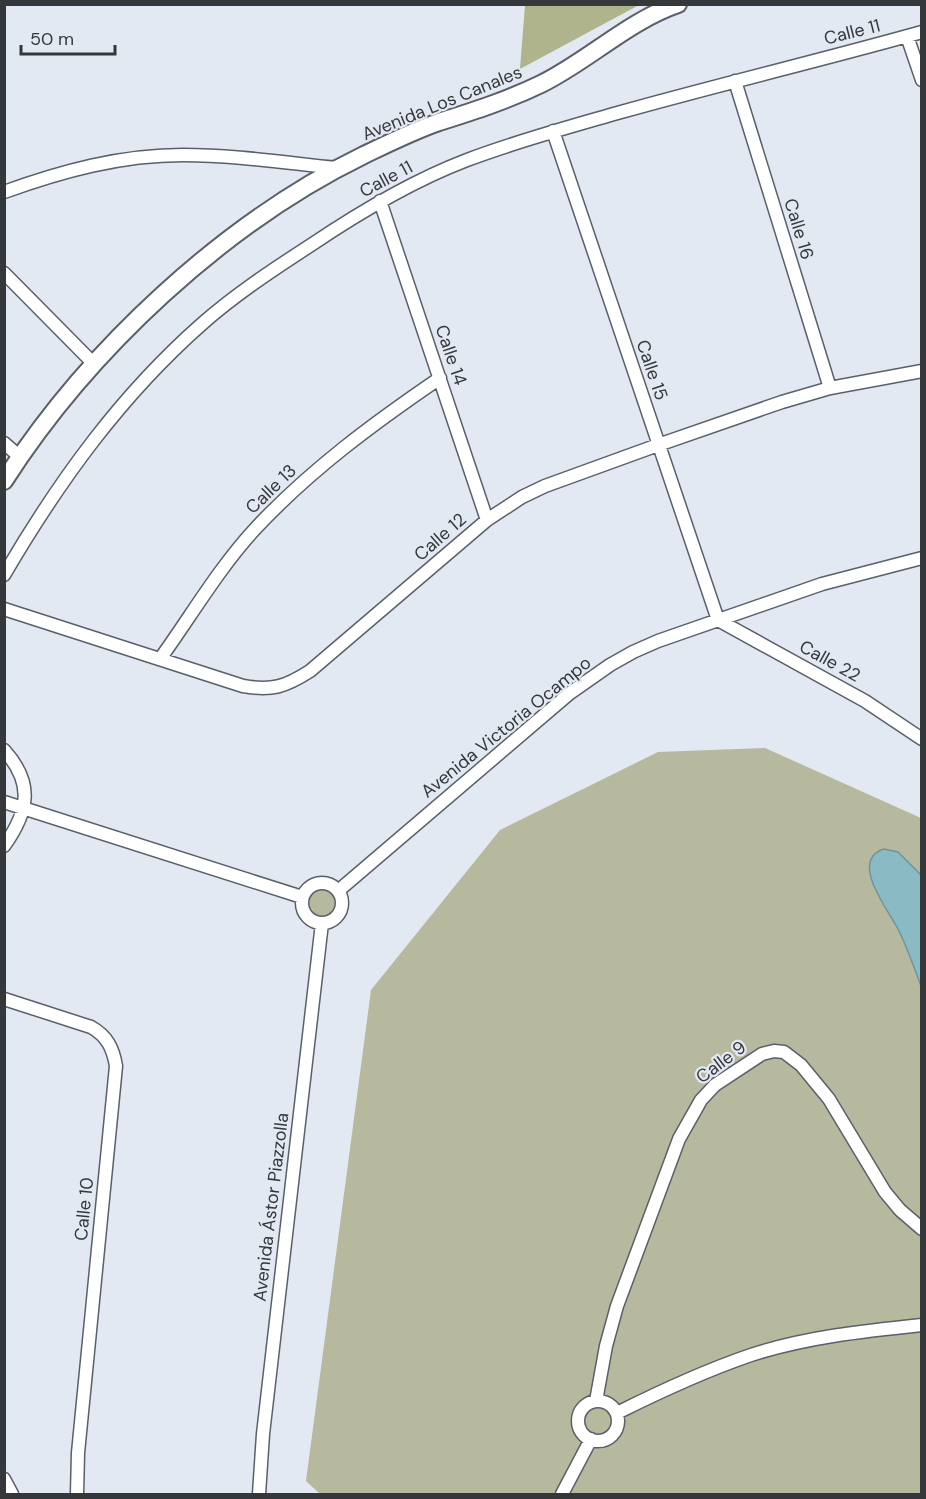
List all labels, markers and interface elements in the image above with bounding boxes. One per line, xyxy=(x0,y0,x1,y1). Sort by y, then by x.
street label: Calle 11 xyxy=(821,13,883,51)
scale bar xyxy=(21,18,116,56)
text: 50 m xyxy=(30,27,74,51)
street label: Avenida Los Canales xyxy=(358,60,526,146)
street label: Calle 11 xyxy=(355,155,417,203)
street label: Calle 16 xyxy=(778,196,820,262)
street label: Calle 14 xyxy=(430,322,473,388)
street label: Calle 15 xyxy=(631,337,673,403)
street label: Calle 13 xyxy=(240,459,302,519)
street label: Calle 12 xyxy=(409,508,471,566)
street label: Calle 22 xyxy=(795,634,865,688)
street label: Avenida Victoria Ocampo xyxy=(416,651,596,803)
street label: Calle 9 xyxy=(691,1035,751,1089)
street label: Avenida Ástor Piazzolla xyxy=(248,1111,294,1303)
street label: Calle 10 xyxy=(69,1176,99,1242)

